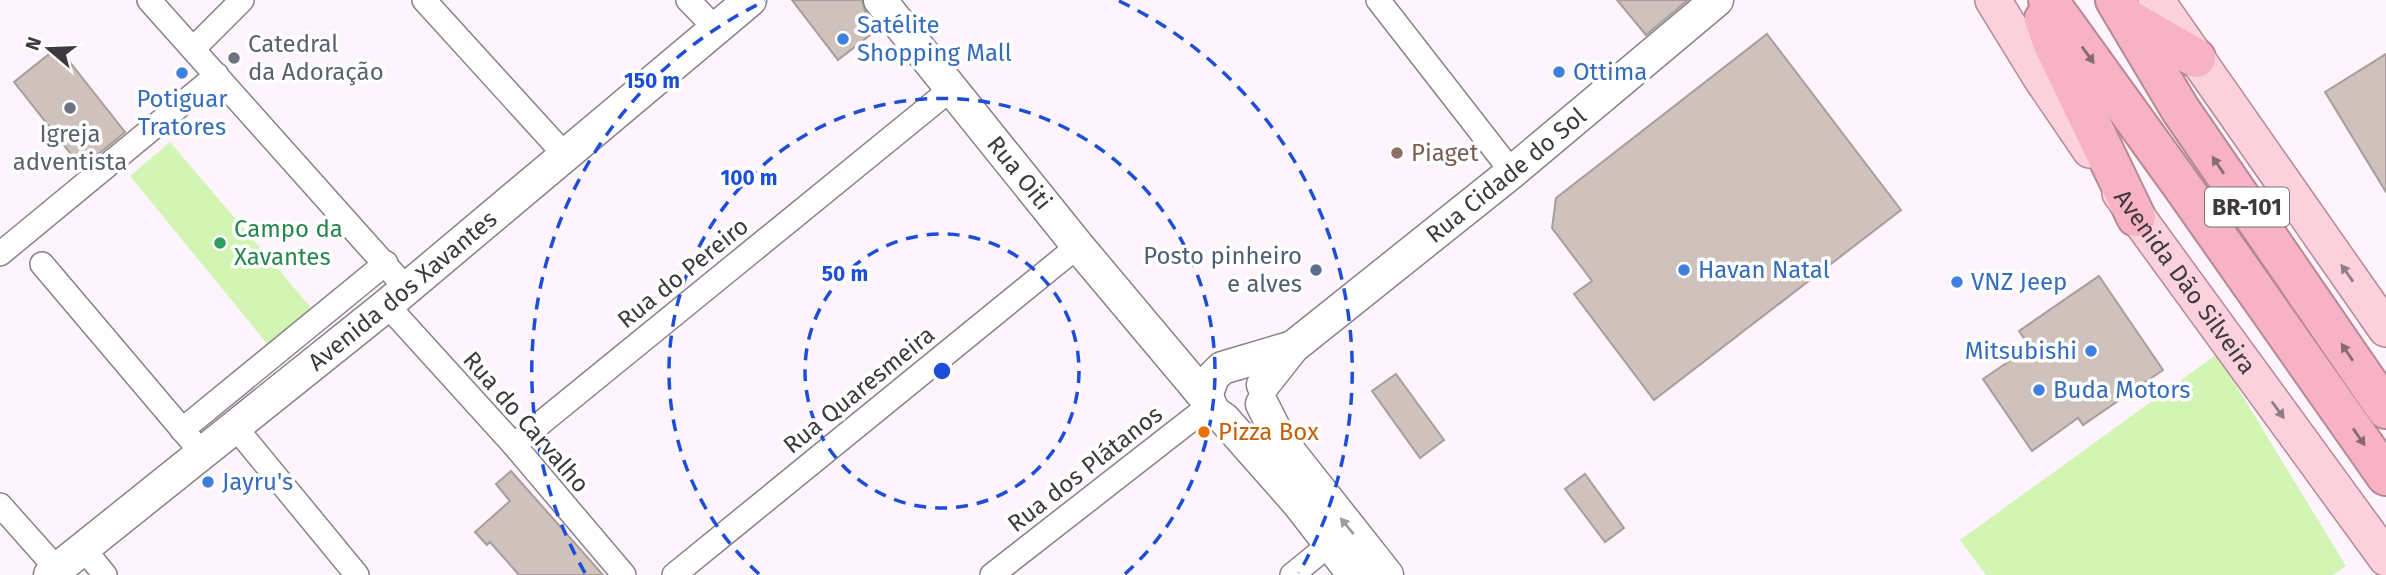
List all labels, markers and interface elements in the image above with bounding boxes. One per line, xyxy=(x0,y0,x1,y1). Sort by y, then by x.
place label: Satélite Shopping Mall xyxy=(857,11,1012,67)
north arrow xyxy=(14,14,84,84)
place label: Catedral da Adoração xyxy=(248,30,384,86)
marker: Satélite Shopping Mall xyxy=(835,31,851,47)
text: N xyxy=(20,34,46,53)
one-way arrow xyxy=(2081,46,2095,64)
marker: Catedral da Adoração xyxy=(226,50,242,66)
place label: Ottima xyxy=(1573,58,1647,86)
marker: Ottima xyxy=(1551,64,1567,80)
marker: Potiguar Tratores xyxy=(174,65,190,81)
text: 150 m xyxy=(624,68,680,94)
place label: Potiguar Tratores xyxy=(136,85,228,141)
marker: Igreja adventista xyxy=(62,100,78,116)
street label: Rua Cidade do Sol xyxy=(1421,102,1592,249)
place label: Igreja adventista xyxy=(13,120,127,176)
street label: Rua Oiti xyxy=(981,130,1057,216)
place label: Piaget xyxy=(1411,139,1479,167)
marker: Piaget xyxy=(1389,145,1405,161)
one-way arrow xyxy=(2212,155,2225,175)
text: 100 m xyxy=(720,165,778,191)
street label: Avenida Dão Silveira xyxy=(2108,184,2261,380)
road number: BR-101 xyxy=(2205,188,2289,227)
street label: Avenida dos Xavantes xyxy=(303,205,503,376)
street label: Rua do Pereiro xyxy=(612,212,754,334)
place label: Campo da Xavantes xyxy=(234,215,343,271)
marker: Campo da Xavantes xyxy=(212,235,228,251)
place label: Posto pinheiro e alves xyxy=(1143,242,1302,298)
place label: Havan Natal xyxy=(1698,256,1830,284)
text: 50 m xyxy=(822,261,868,287)
marker: Posto pinheiro e alves xyxy=(1308,262,1324,278)
marker: Havan Natal xyxy=(1676,262,1692,278)
one-way arrow xyxy=(2340,264,2354,282)
place label: VNZ Jeep xyxy=(1971,268,2067,296)
marker: VNZ Jeep xyxy=(1949,274,1965,290)
street label: Rua Quaresmeira xyxy=(778,321,940,459)
place label: Mitsubishi xyxy=(1965,337,2077,365)
one-way arrow xyxy=(2341,342,2354,362)
marker: Mitsubishi xyxy=(2083,343,2099,359)
street label: Rua do Carvalho xyxy=(457,346,595,498)
centre of rings xyxy=(930,359,954,383)
place label: Buda Motors xyxy=(2053,376,2190,404)
marker: Buda Motors xyxy=(2031,382,2047,398)
street label: Rua dos Plátanos xyxy=(1002,400,1168,538)
one-way arrow xyxy=(2271,401,2285,419)
place label: Pizza Box xyxy=(1218,418,1319,446)
marker: Pizza Box xyxy=(1196,424,1212,440)
one-way arrow xyxy=(2352,428,2366,446)
place label: Jayru's xyxy=(222,468,293,496)
marker: Jayru's xyxy=(200,474,216,490)
one-way arrow xyxy=(1340,517,1355,534)

